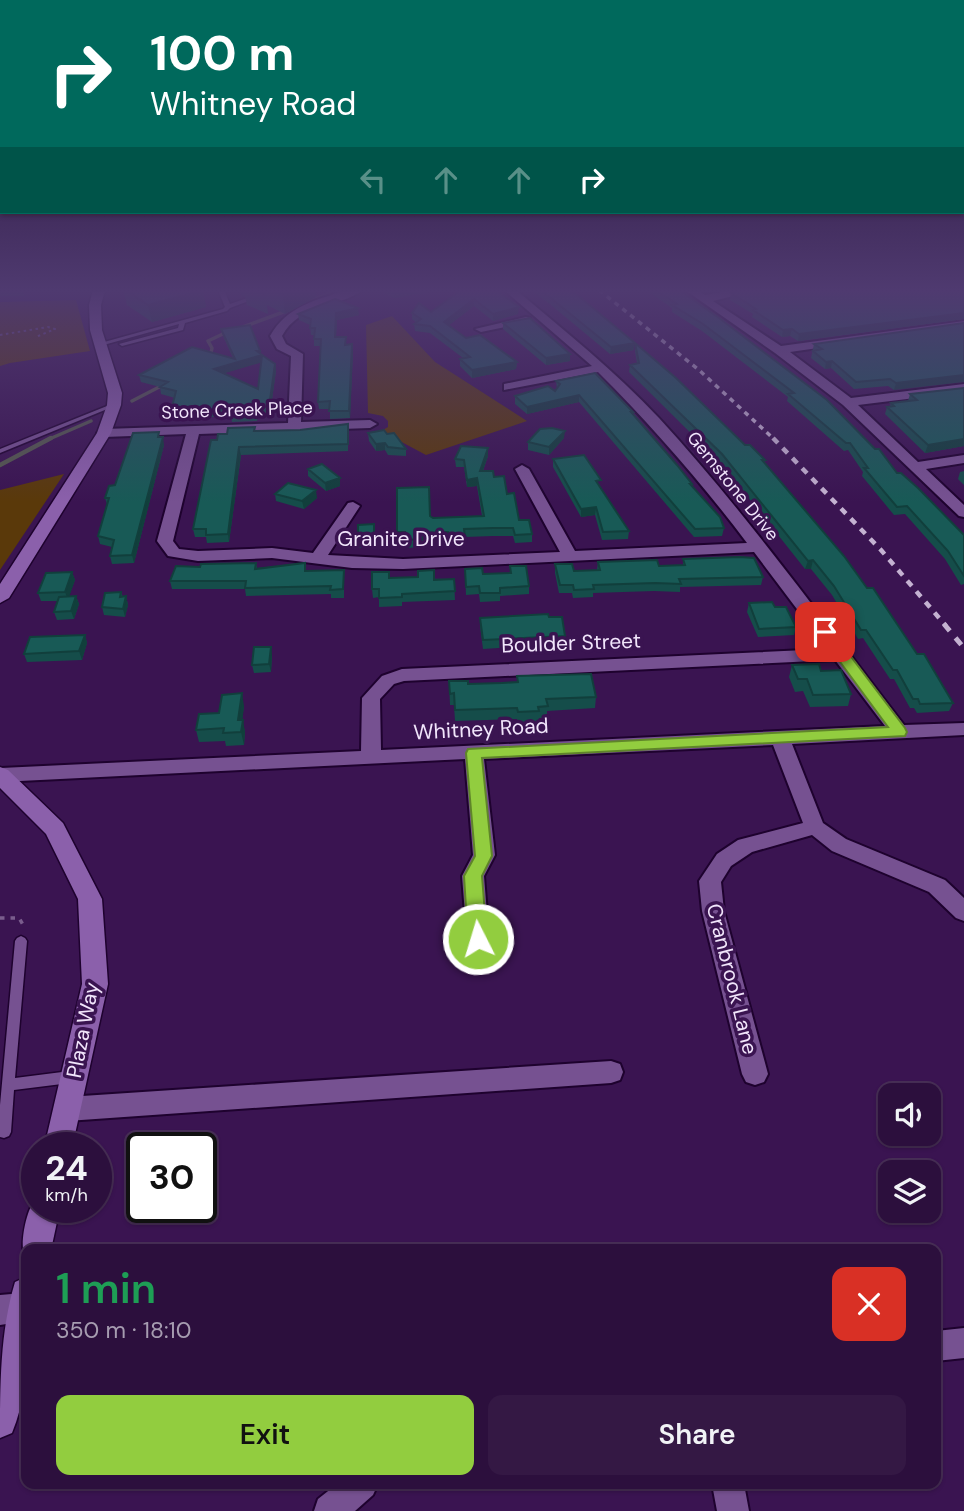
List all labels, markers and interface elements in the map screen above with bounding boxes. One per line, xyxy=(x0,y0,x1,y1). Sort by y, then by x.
text: 100 m xyxy=(150,21,294,85)
icon: right xyxy=(35,28,126,119)
text: Whitney Road xyxy=(150,83,356,125)
icon: left xyxy=(354,161,392,199)
icon: ahead xyxy=(427,161,465,199)
icon: ahead xyxy=(500,161,538,199)
icon: right xyxy=(573,161,611,199)
street label: Stone Creek Place xyxy=(161,395,313,425)
street label: Gemstone Drive xyxy=(682,426,784,546)
street label: Granite Drive xyxy=(337,525,465,553)
pin xyxy=(795,602,855,662)
icon: arrive xyxy=(806,613,844,651)
street label: Boulder Street xyxy=(501,627,641,659)
street label: Whitney Road xyxy=(413,711,549,747)
street label: Cranbrook Lane xyxy=(700,901,764,1057)
position arrow xyxy=(441,902,515,976)
street label: Plaza Way xyxy=(60,979,106,1080)
map controls xyxy=(878,1083,941,1223)
button: sound xyxy=(878,1083,941,1146)
speed limit sign: 30 xyxy=(126,1132,217,1223)
text: 24 xyxy=(45,1145,88,1191)
button: layers xyxy=(878,1160,941,1223)
text: km/h xyxy=(45,1183,88,1207)
text: 1 min xyxy=(56,1261,156,1316)
button: close xyxy=(832,1267,906,1341)
text: 350 m · 18:10 xyxy=(56,1315,191,1345)
button: Exit xyxy=(56,1395,474,1475)
button: Share xyxy=(488,1395,906,1475)

